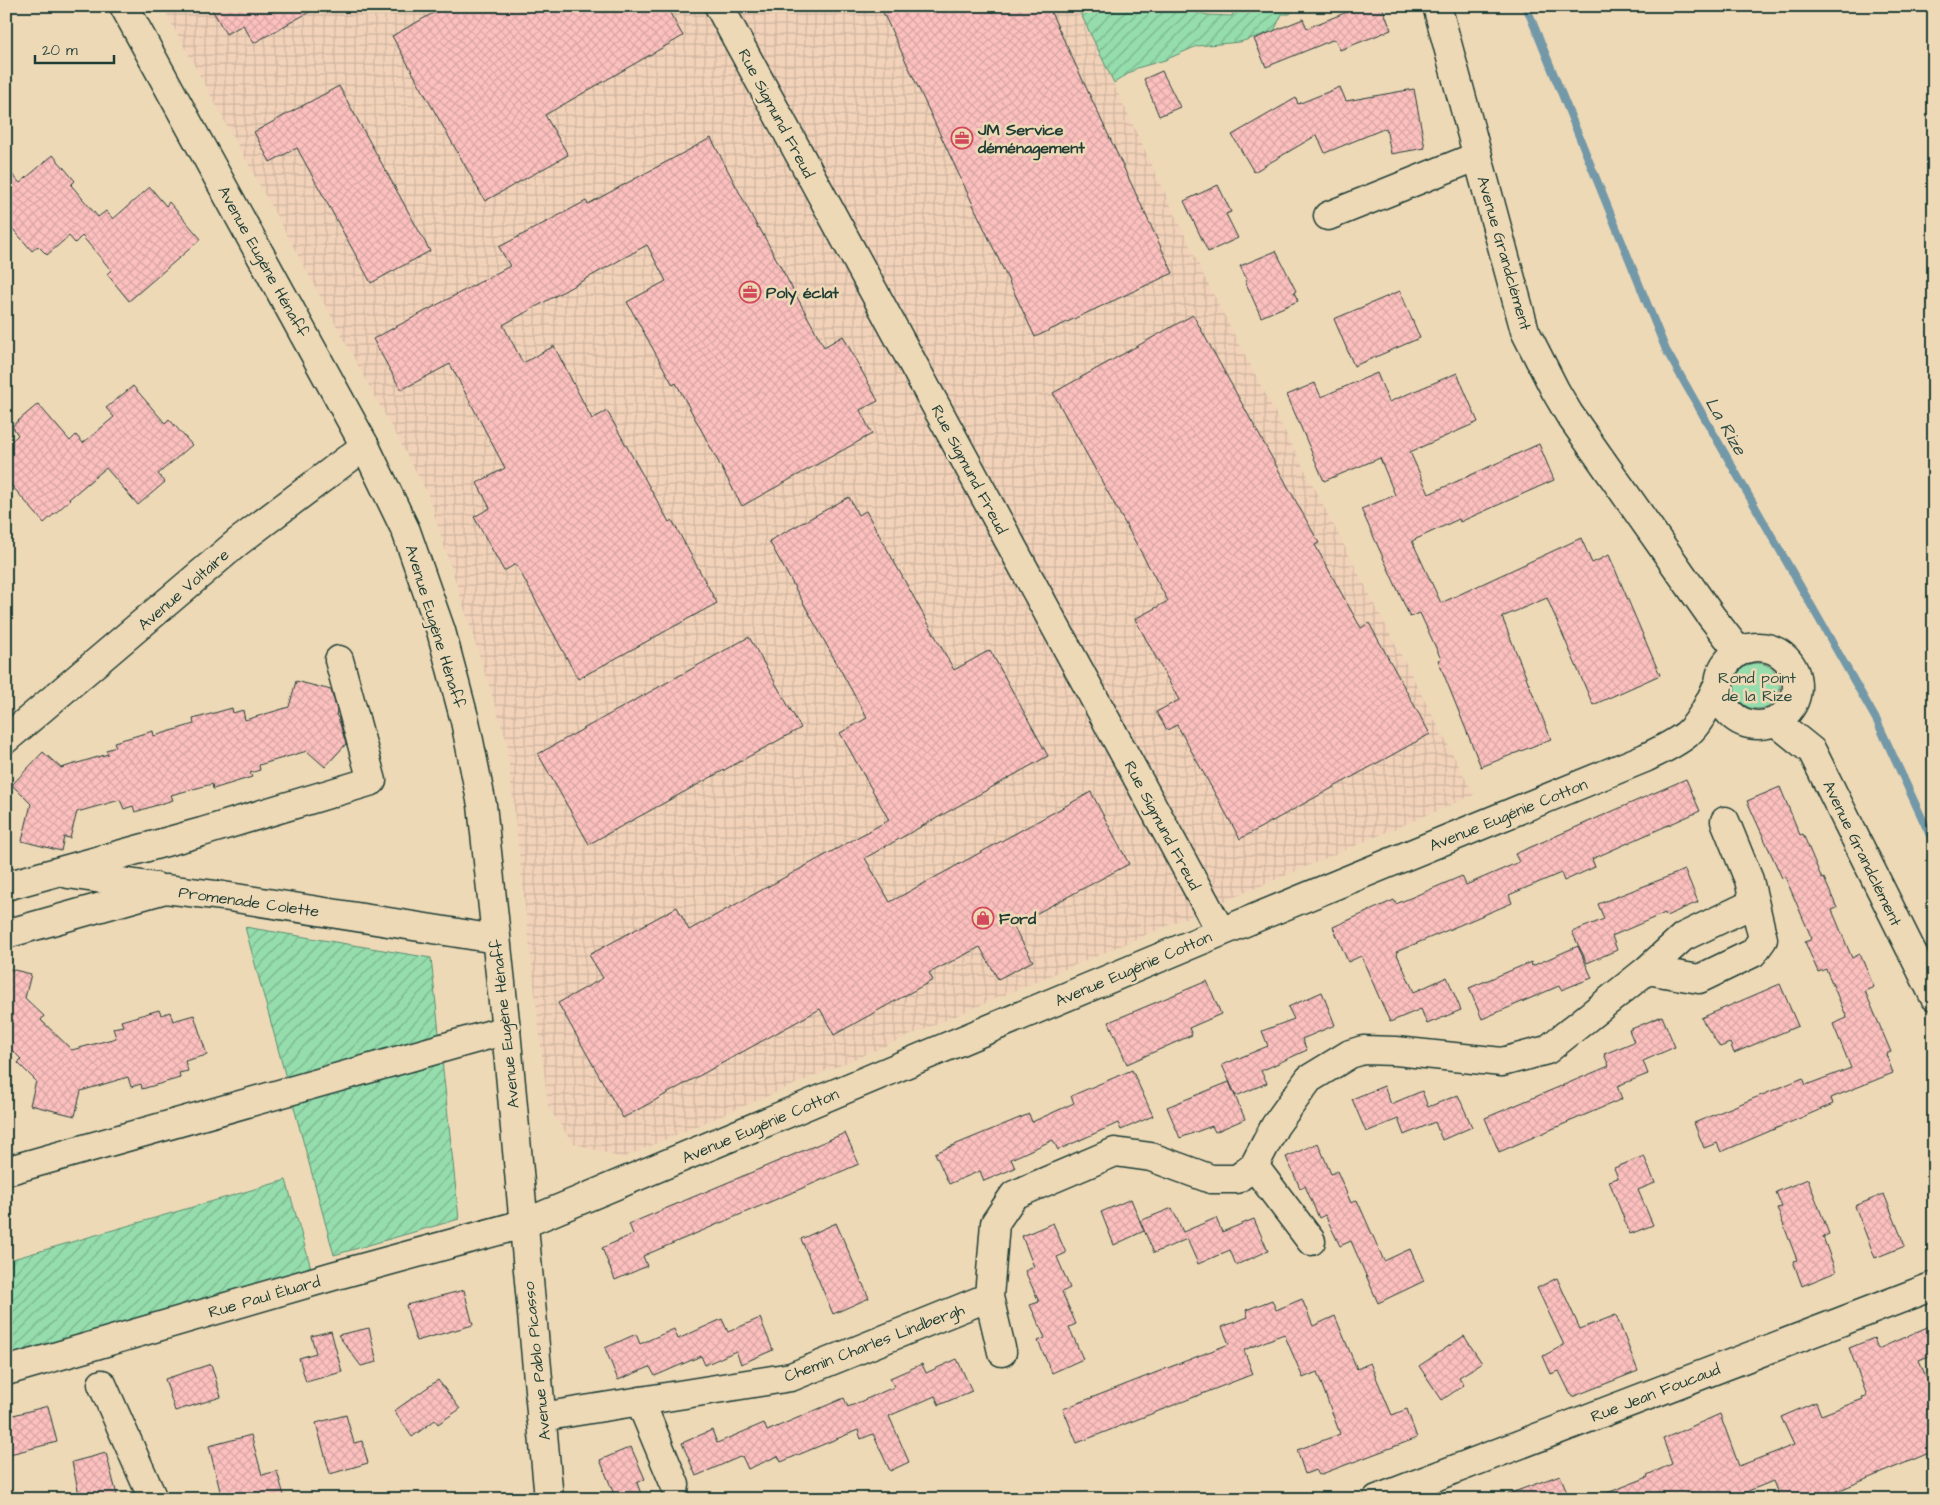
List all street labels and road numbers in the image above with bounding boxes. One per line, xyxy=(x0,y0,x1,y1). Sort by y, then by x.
street label: Rue Sigmund Freud xyxy=(732,45,820,183)
street label: Avenue Grandclément xyxy=(1471,174,1537,333)
street label: Avenue Eugène Hénaff xyxy=(212,182,314,342)
street label: Rue Sigmund Freud xyxy=(925,401,1013,539)
street label: Avenue Eugène Hénaff xyxy=(399,542,470,711)
street label: Avenue Voltaire xyxy=(133,544,234,636)
street label: Rue Sigmund Freud xyxy=(1118,757,1206,895)
street label: Avenue Eugénie Cotton xyxy=(1426,773,1591,858)
street label: Avenue Grandclément xyxy=(1817,777,1907,930)
street label: Promenade Colette xyxy=(177,881,321,923)
street label: Avenue Eugénie Cotton xyxy=(1051,926,1216,1013)
street label: Avenue Eugène Hénaff xyxy=(485,938,526,1109)
street label: Avenue Eugénie Cotton xyxy=(678,1083,843,1170)
street label: Rue Paul Éluard xyxy=(206,1271,323,1323)
street label: Avenue Pablo Picasso xyxy=(518,1280,556,1441)
street label: Chemin Charles Lindbergh xyxy=(781,1298,968,1388)
street label: Rue Jean Foucaud xyxy=(1587,1358,1723,1428)

